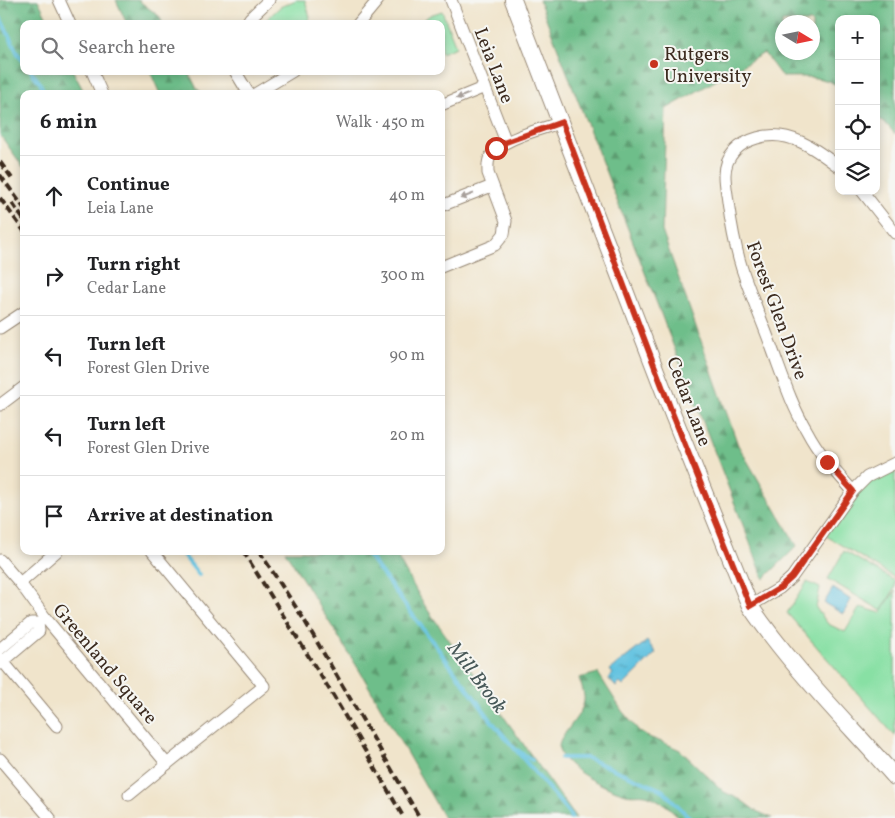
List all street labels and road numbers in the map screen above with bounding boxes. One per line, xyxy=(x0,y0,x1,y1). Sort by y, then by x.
street label: Leia Lane xyxy=(467,24,519,107)
street label: Forest Glen Drive xyxy=(739,238,813,384)
street label: Cedar Lane xyxy=(659,353,717,450)
street label: Greenland Square xyxy=(46,598,163,730)

